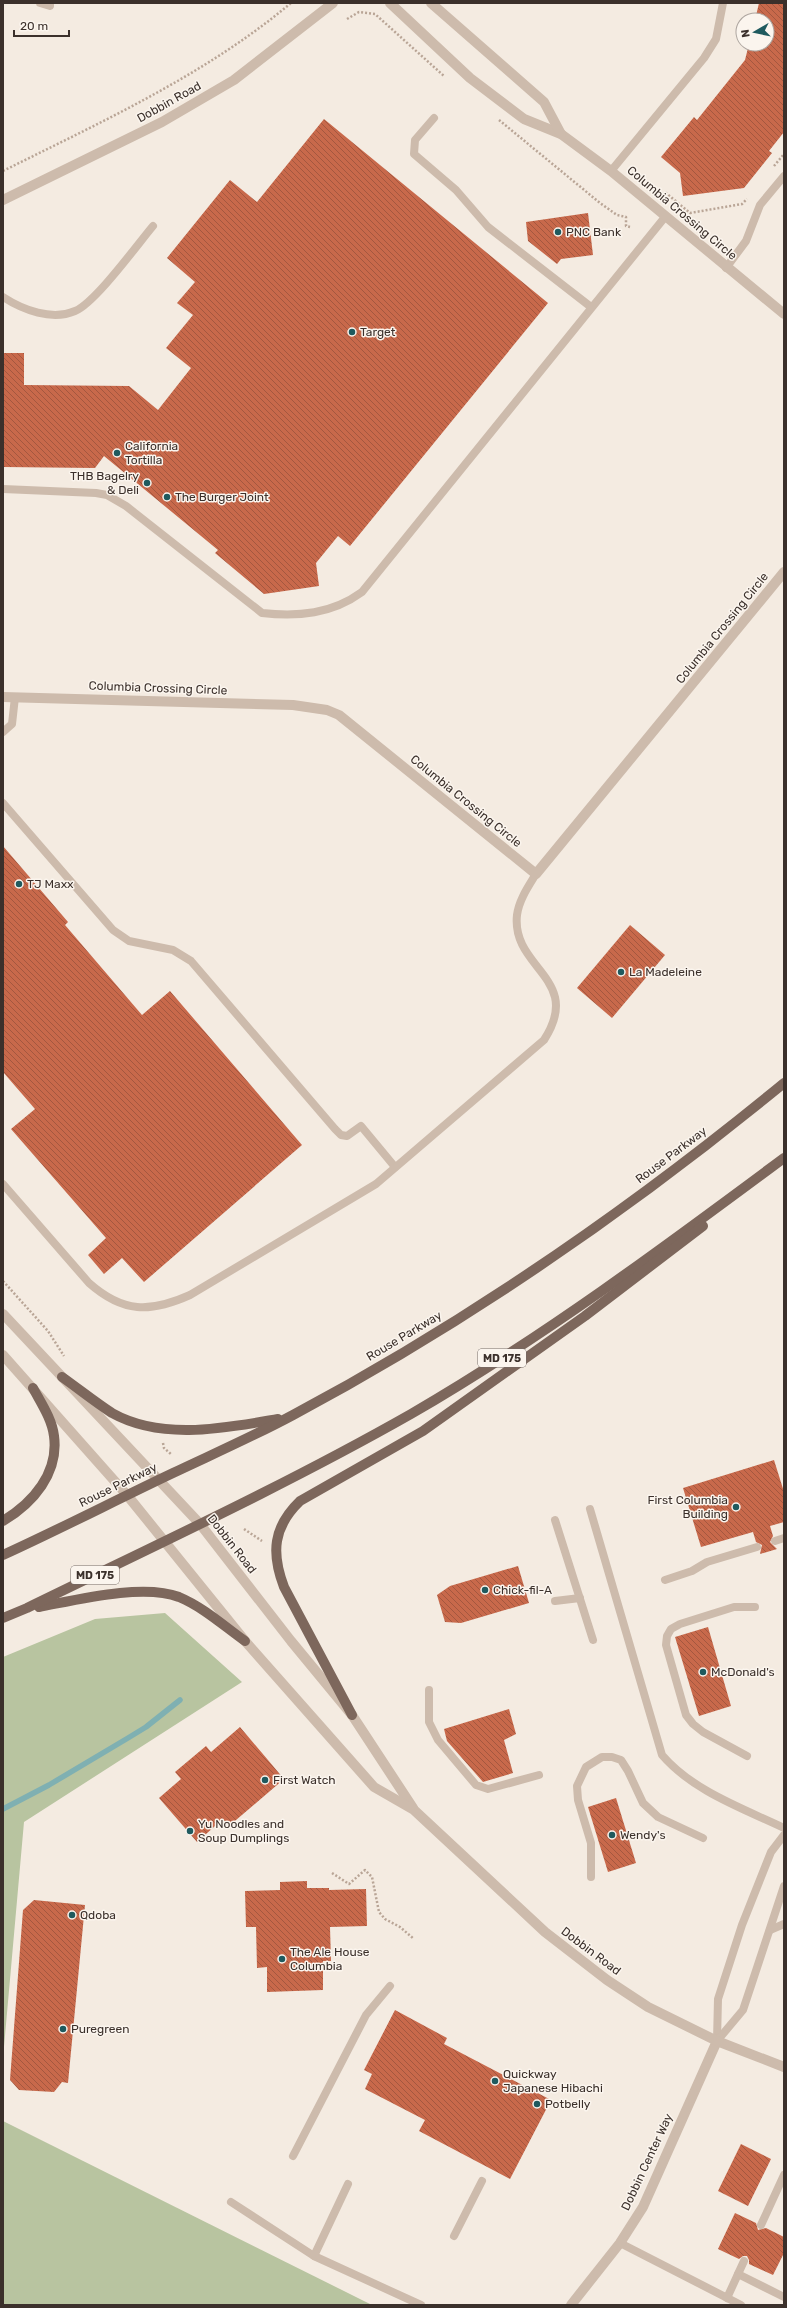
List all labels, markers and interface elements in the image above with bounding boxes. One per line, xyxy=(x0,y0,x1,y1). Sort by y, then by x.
scale bar xyxy=(14,12,69,38)
north arrow xyxy=(735,12,775,52)
text: 20 m xyxy=(20,19,48,33)
text: N xyxy=(739,28,753,38)
street label: Dobbin Road xyxy=(135,79,203,125)
street label: Columbia Crossing Circle xyxy=(624,163,740,263)
place label: PNC Bank xyxy=(566,225,622,239)
marker: PNC Bank xyxy=(553,227,563,237)
place label: Target xyxy=(360,325,396,339)
marker: Target xyxy=(347,327,357,337)
place label: California Tortilla xyxy=(125,439,178,467)
marker: California Tortilla xyxy=(112,448,122,458)
place label: THB Bagelry & Deli xyxy=(70,469,139,497)
marker: THB Bagelry & Deli xyxy=(142,478,152,488)
place label: The Burger Joint xyxy=(175,490,269,504)
marker: The Burger Joint xyxy=(162,492,172,502)
street label: Columbia Crossing Circle xyxy=(673,569,771,686)
street label: Columbia Crossing Circle xyxy=(88,679,228,697)
street label: Columbia Crossing Circle xyxy=(408,752,525,850)
place label: TJ Maxx xyxy=(27,877,74,891)
marker: TJ Maxx xyxy=(14,879,24,889)
place label: La Madeleine xyxy=(629,965,702,979)
marker: La Madeleine xyxy=(616,967,626,977)
street label: Rouse Parkway xyxy=(633,1124,710,1186)
street label: Rouse Parkway xyxy=(364,1308,444,1364)
road number: MD 175 xyxy=(478,1349,526,1367)
street label: Rouse Parkway xyxy=(77,1460,160,1510)
place label: First Columbia Building xyxy=(647,1493,728,1521)
marker: First Columbia Building xyxy=(731,1502,741,1512)
street label: Dobbin Road xyxy=(205,1512,259,1576)
road number: MD 175 xyxy=(71,1566,119,1584)
place label: Chick-fil-A xyxy=(493,1583,552,1597)
marker: Chick-fil-A xyxy=(480,1585,490,1595)
place label: McDonald's xyxy=(711,1665,775,1679)
marker: McDonald's xyxy=(698,1667,708,1677)
place label: First Watch xyxy=(273,1773,336,1787)
marker: First Watch xyxy=(260,1775,270,1785)
place label: Yu Noodles and Soup Dumplings xyxy=(198,1817,289,1845)
marker: Yu Noodles and Soup Dumplings xyxy=(185,1826,195,1836)
place label: Wendy's xyxy=(620,1828,666,1842)
marker: Wendy's xyxy=(607,1830,617,1840)
place label: Qdoba xyxy=(80,1908,116,1922)
marker: Qdoba xyxy=(67,1910,77,1920)
street label: Dobbin Road xyxy=(558,1924,624,1978)
place label: The Ale House Columbia xyxy=(290,1945,370,1973)
marker: The Ale House Columbia xyxy=(277,1954,287,1964)
place label: Puregreen xyxy=(71,2022,129,2036)
marker: Puregreen xyxy=(58,2024,68,2034)
place label: Quickway Japanese Hibachi xyxy=(503,2067,603,2095)
marker: Quickway Japanese Hibachi xyxy=(490,2076,500,2086)
place label: Potbelly xyxy=(545,2097,591,2111)
marker: Potbelly xyxy=(532,2099,542,2109)
street label: Dobbin Center Way xyxy=(618,2111,676,2213)

